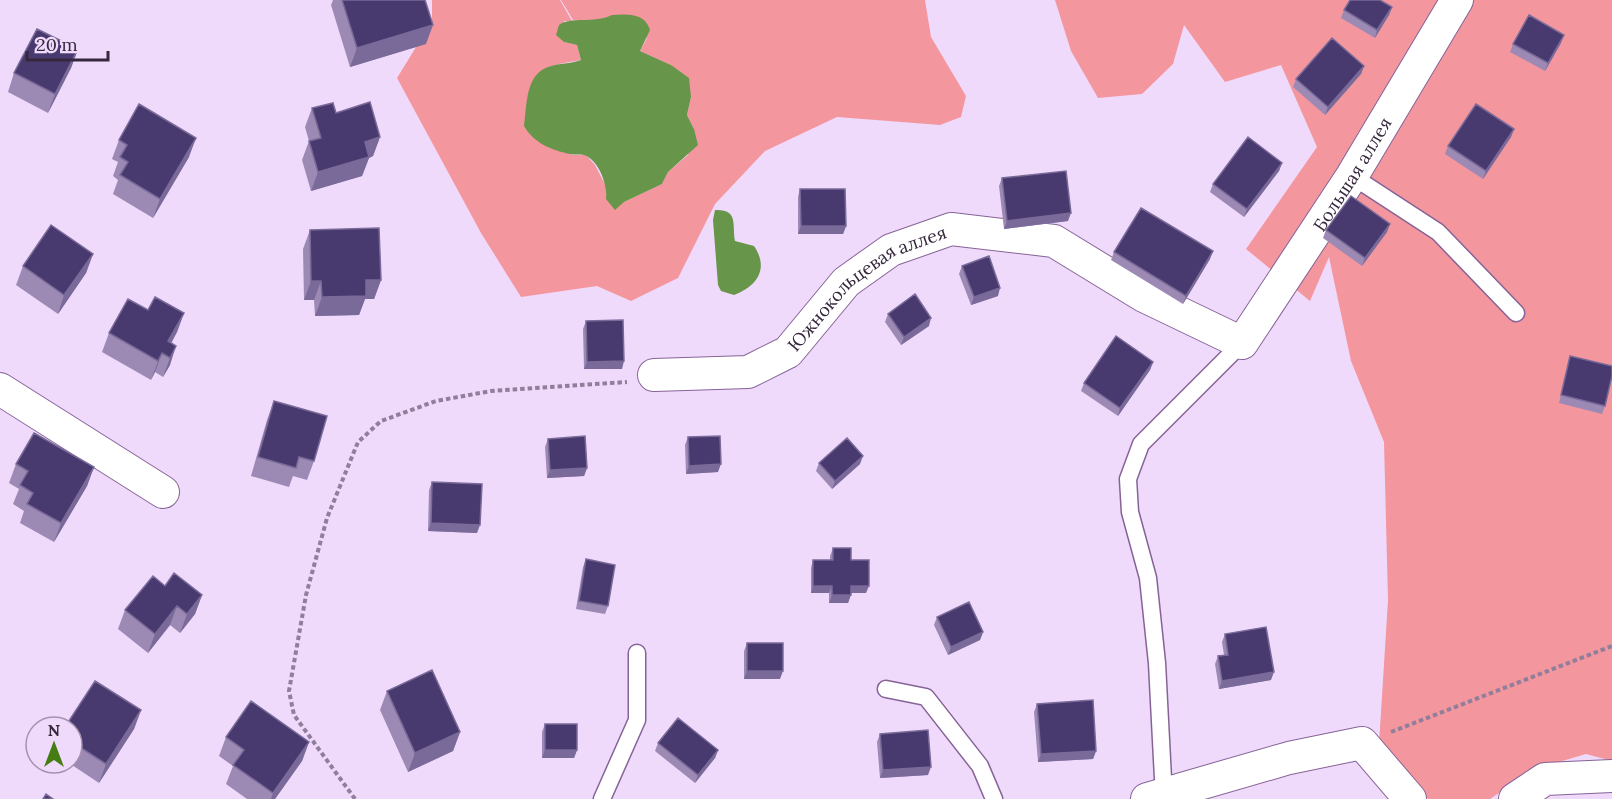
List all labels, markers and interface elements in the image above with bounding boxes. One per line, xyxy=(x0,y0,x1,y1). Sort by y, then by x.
scale bar xyxy=(27,24,108,62)
text: 20 m xyxy=(36,33,78,56)
street label: Большая аллея xyxy=(1307,113,1396,235)
street label: Южнокольцевая аллея xyxy=(782,220,949,356)
north arrow xyxy=(24,715,84,775)
text: N xyxy=(48,720,60,740)

